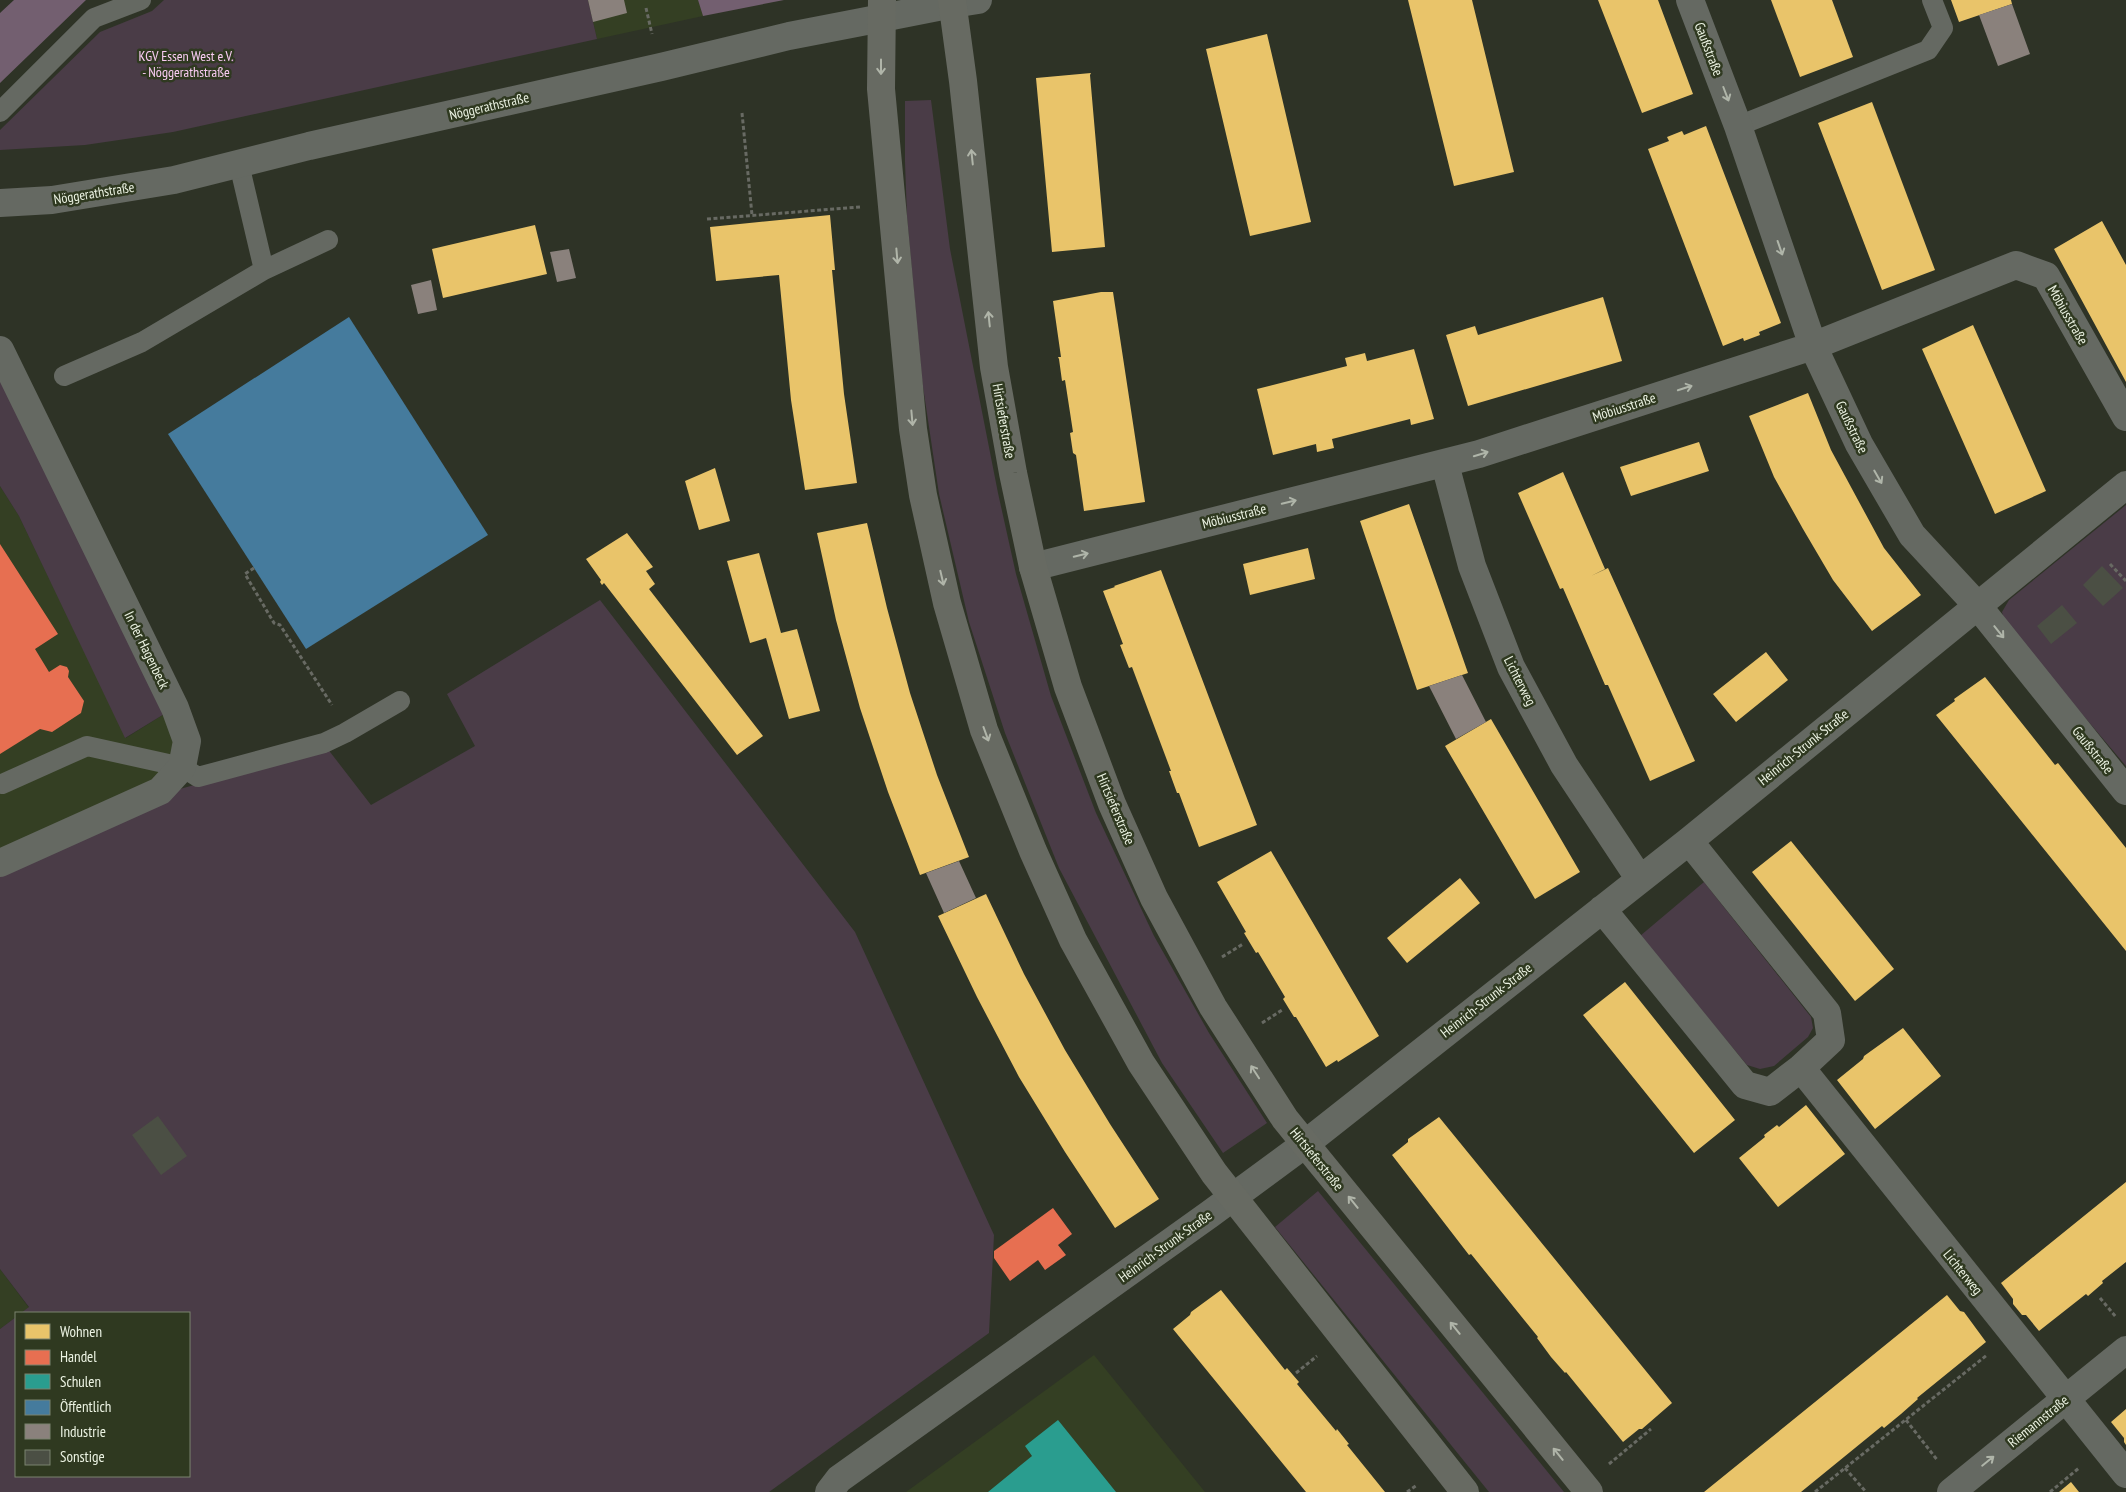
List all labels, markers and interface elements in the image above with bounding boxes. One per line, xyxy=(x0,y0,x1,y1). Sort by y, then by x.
street label: Gaußstraße xyxy=(1691,20,1728,79)
park label: KGV Essen West e.V. - Nöggerathstraße xyxy=(139,47,233,81)
one-way arrow xyxy=(876,58,886,75)
one-way arrow xyxy=(1722,86,1731,102)
street label: Nöggerathstraße xyxy=(447,88,531,124)
one-way arrow xyxy=(967,150,977,166)
street label: Nöggerathstraße xyxy=(52,178,136,208)
one-way arrow xyxy=(1776,239,1785,255)
one-way arrow xyxy=(892,248,901,264)
street label: Möbiusstraße xyxy=(2044,282,2092,348)
one-way arrow xyxy=(984,311,994,327)
street label: Hirtsieferstraße xyxy=(989,382,1019,460)
one-way arrow xyxy=(1677,382,1693,392)
street label: Möbiusstraße xyxy=(1590,388,1658,426)
street label: Gaußstraße xyxy=(1832,398,1872,456)
one-way arrow xyxy=(907,410,917,426)
one-way arrow xyxy=(1472,448,1488,458)
one-way arrow xyxy=(1873,470,1883,484)
one-way arrow xyxy=(1281,497,1297,507)
street label: Möbiusstraße xyxy=(1200,499,1268,533)
one-way arrow xyxy=(1072,550,1088,559)
one-way arrow xyxy=(937,569,947,585)
street label: In der Hagenbeck xyxy=(120,608,174,692)
one-way arrow xyxy=(1993,625,2004,638)
street label: Lichterweg xyxy=(1500,653,1540,709)
street label: Heinrich-Strunk-Straße xyxy=(1754,705,1852,789)
street label: Gaußstraße xyxy=(2068,723,2118,778)
one-way arrow xyxy=(982,726,991,741)
street label: Hirtsieferstraße xyxy=(1093,771,1139,848)
street label: Heinrich-Strunk-Straße xyxy=(1437,958,1536,1041)
one-way arrow xyxy=(1250,1066,1260,1080)
street label: Hirtsieferstraße xyxy=(1286,1124,1348,1194)
one-way arrow xyxy=(1347,1196,1358,1209)
street label: Heinrich-Strunk-Straße xyxy=(1115,1206,1216,1286)
street label: Lichterweg xyxy=(1939,1246,1987,1298)
legend xyxy=(15,1312,190,1477)
text: Wohnen xyxy=(60,1322,102,1341)
one-way arrow xyxy=(1450,1322,1461,1335)
text: Handel xyxy=(60,1347,97,1366)
text: Schulen xyxy=(60,1372,101,1391)
street label: Riemannstraße xyxy=(2004,1391,2072,1451)
text: Öffentlich xyxy=(60,1397,111,1416)
text: Industrie xyxy=(60,1422,106,1441)
text: Sonstige xyxy=(60,1447,105,1466)
one-way arrow xyxy=(1553,1448,1564,1461)
one-way arrow xyxy=(1982,1456,1995,1467)

